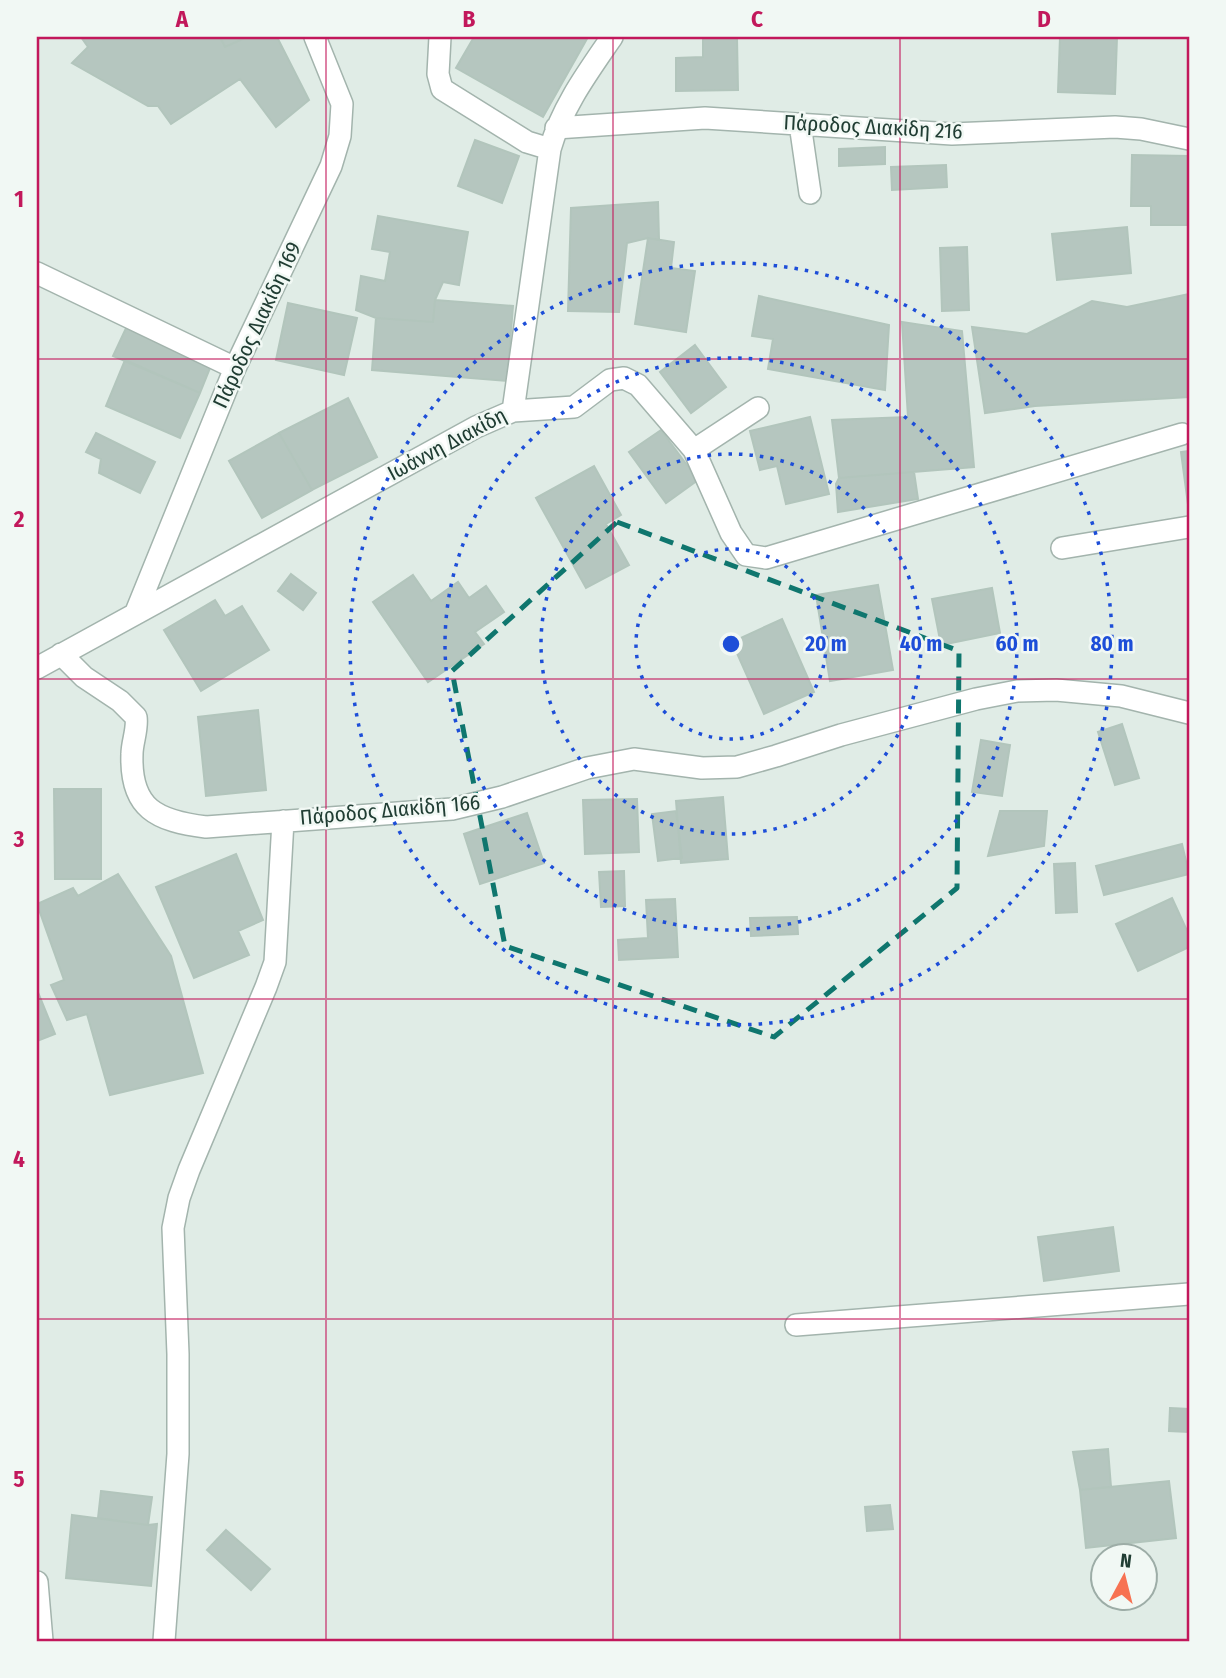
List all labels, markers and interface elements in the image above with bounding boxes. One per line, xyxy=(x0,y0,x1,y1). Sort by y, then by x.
text: A xyxy=(175,5,189,33)
text: B xyxy=(463,5,476,33)
text: C xyxy=(751,5,763,33)
text: D xyxy=(1037,5,1051,33)
street label: Πάροδος Διακίδη 216 xyxy=(783,109,963,145)
text: 1 xyxy=(14,185,24,213)
street label: Πάροδος Διακίδη 169 xyxy=(207,238,307,412)
street label: Ιωάννη Διακίδη xyxy=(383,402,511,486)
text: 2 xyxy=(13,505,25,533)
text: 20 m xyxy=(804,631,847,657)
text: 40 m xyxy=(900,631,942,657)
text: 60 m xyxy=(996,631,1038,657)
text: 80 m xyxy=(1091,631,1133,657)
centre of rings xyxy=(719,632,743,656)
street label: Πάροδος Διακίδη 166 xyxy=(299,789,481,831)
text: 3 xyxy=(13,825,25,853)
text: 4 xyxy=(13,1145,25,1173)
text: 5 xyxy=(13,1465,25,1493)
north arrow xyxy=(1090,1542,1160,1612)
text: N xyxy=(1119,1549,1133,1573)

